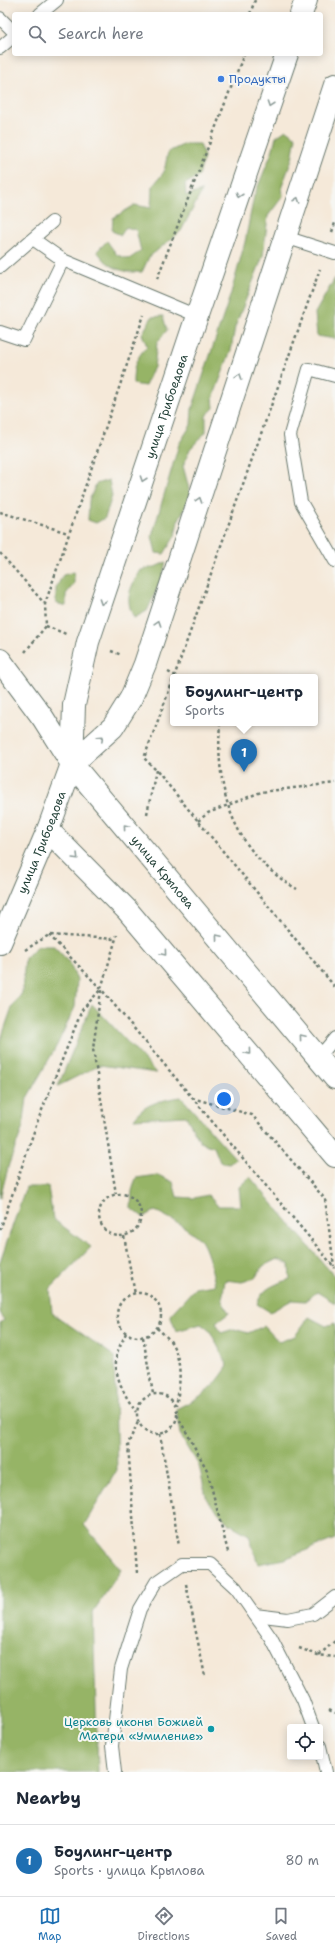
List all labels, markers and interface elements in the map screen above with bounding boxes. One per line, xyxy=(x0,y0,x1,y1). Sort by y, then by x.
search box xyxy=(12,12,323,56)
icon: search xyxy=(26,23,48,45)
text: Search here xyxy=(58,24,144,44)
place label: Продукты xyxy=(229,71,286,87)
marker: Продукты xyxy=(216,74,226,84)
one-way arrow xyxy=(266,100,275,107)
one-way arrow xyxy=(235,191,243,198)
one-way arrow xyxy=(292,196,300,203)
street label: улица Грибоедова xyxy=(142,352,192,461)
one-way arrow xyxy=(234,373,243,380)
one-way arrow xyxy=(139,475,148,482)
one-way arrow xyxy=(194,496,202,503)
one-way arrow xyxy=(98,598,107,605)
one-way arrow xyxy=(153,620,162,627)
popup xyxy=(170,674,318,726)
text: Боулинг-центр xyxy=(185,682,303,702)
text: Sports xyxy=(185,702,225,719)
one-way arrow xyxy=(96,735,104,743)
pin: 1 xyxy=(231,739,257,772)
street label: улица Грибоедова xyxy=(14,788,70,896)
one-way arrow xyxy=(123,824,130,831)
street label: улица Крылова xyxy=(127,832,198,912)
one-way arrow xyxy=(71,852,79,860)
one-way arrow xyxy=(216,934,223,942)
one-way arrow xyxy=(159,948,166,956)
one-way arrow xyxy=(299,1034,306,1041)
one-way arrow xyxy=(243,1048,250,1055)
your location xyxy=(214,1089,234,1109)
place label: Церковь иконы Божией Матери «Умиление» xyxy=(64,1714,203,1744)
marker: Церковь иконы Божией Матери «Умиление» xyxy=(206,1724,216,1734)
map controls xyxy=(287,1724,323,1760)
button: locate xyxy=(287,1724,323,1760)
text: Nearby xyxy=(16,1787,81,1809)
text: Боулинг-центр xyxy=(54,1842,172,1862)
text: 1 xyxy=(26,1852,32,1869)
text: 80 m xyxy=(285,1852,319,1869)
text: Sports · улица Крылова xyxy=(54,1862,205,1879)
tab: Map xyxy=(38,1905,62,1944)
tab: Directions xyxy=(137,1905,190,1944)
tab: Saved xyxy=(266,1905,297,1944)

